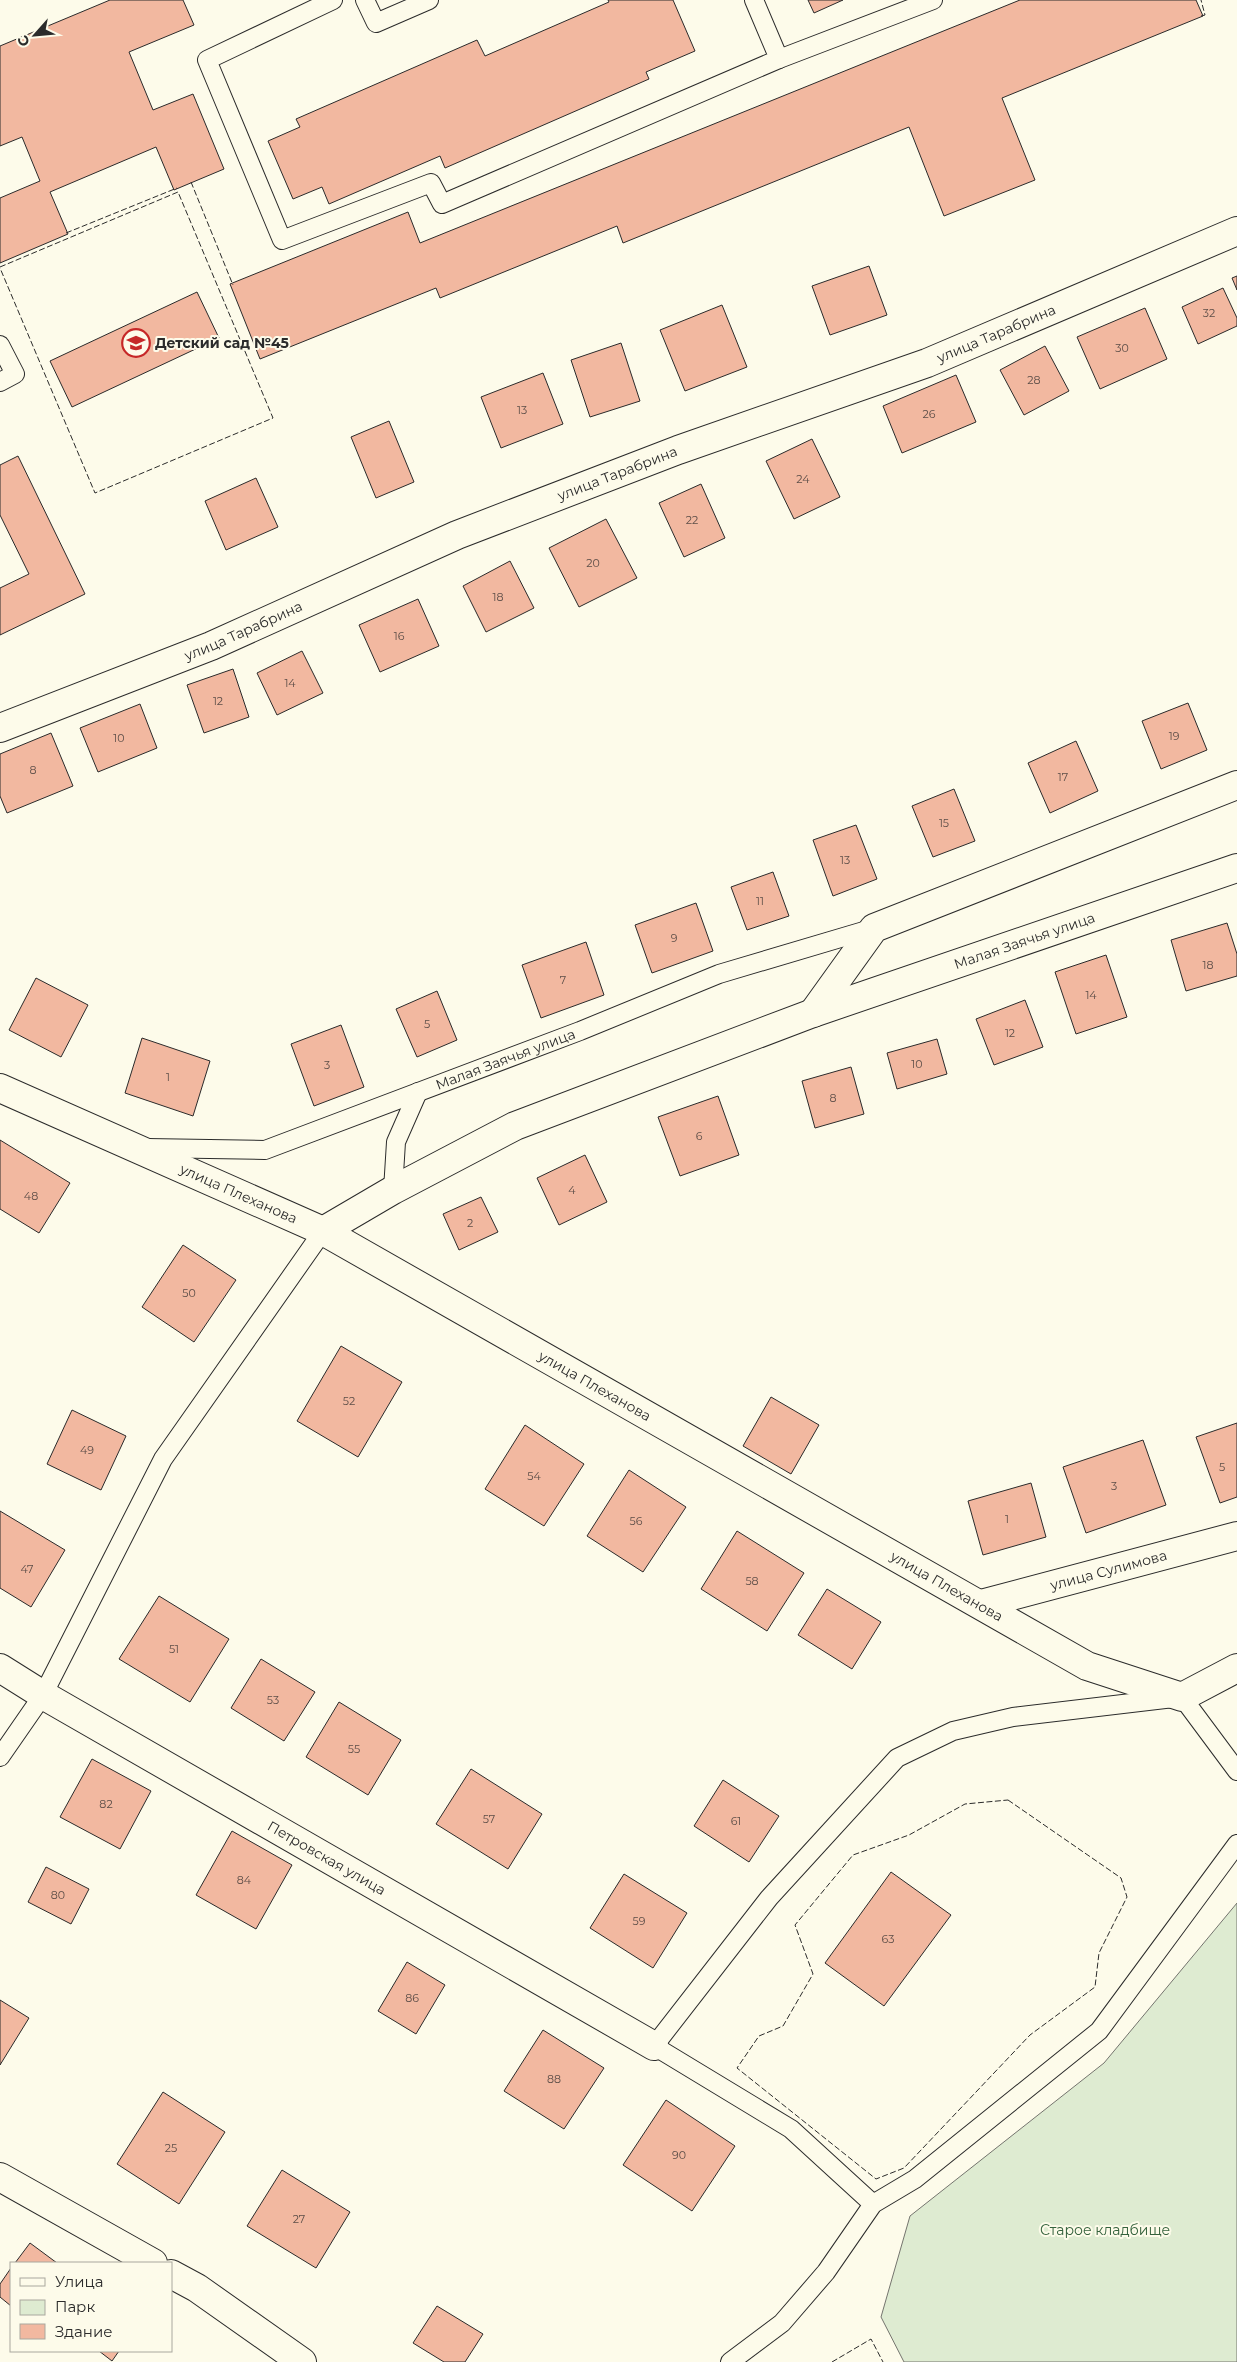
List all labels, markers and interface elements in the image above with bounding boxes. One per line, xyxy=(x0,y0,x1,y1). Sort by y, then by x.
north arrow xyxy=(10,10,60,60)
text: С xyxy=(13,32,34,50)
street label: улица Тарабрина xyxy=(933,300,1058,367)
house number: 32 xyxy=(1203,306,1215,320)
school or university icon: Детский сад №45 xyxy=(121,328,151,358)
place label: Детский сад №45 xyxy=(155,334,289,352)
house number: 30 xyxy=(1115,341,1129,355)
house number: 28 xyxy=(1027,373,1041,387)
house number: 13 xyxy=(517,403,527,417)
house number: 26 xyxy=(923,407,936,421)
street label: улица Тарабрина xyxy=(554,442,680,505)
house number: 24 xyxy=(796,472,810,486)
house number: 22 xyxy=(686,513,698,527)
house number: 20 xyxy=(586,556,600,570)
house number: 18 xyxy=(493,590,504,604)
street label: улица Тарабрина xyxy=(181,597,305,665)
house number: 16 xyxy=(394,629,405,643)
house number: 14 xyxy=(284,676,296,690)
house number: 12 xyxy=(213,694,223,708)
house number: 19 xyxy=(1169,729,1180,743)
house number: 10 xyxy=(113,731,125,745)
house number: 8 xyxy=(29,763,37,777)
house number: 17 xyxy=(1058,770,1068,784)
house number: 15 xyxy=(939,816,949,830)
house number: 13 xyxy=(840,853,850,867)
house number: 11 xyxy=(756,894,764,908)
street label: Малая Заячья улица xyxy=(952,908,1097,973)
house number: 9 xyxy=(671,931,678,945)
house number: 18 xyxy=(1203,958,1214,972)
house number: 7 xyxy=(560,973,566,987)
house number: 14 xyxy=(1085,988,1097,1002)
house number: 5 xyxy=(424,1017,430,1031)
street label: Малая Заячья улица xyxy=(433,1025,578,1094)
house number: 12 xyxy=(1005,1026,1015,1040)
house number: 10 xyxy=(911,1057,923,1071)
house number: 3 xyxy=(324,1058,330,1072)
house number: 1 xyxy=(166,1070,170,1084)
house number: 8 xyxy=(829,1091,837,1105)
house number: 6 xyxy=(696,1129,703,1143)
street label: улица Плеханова xyxy=(176,1159,300,1228)
house number: 4 xyxy=(568,1183,576,1197)
house number: 48 xyxy=(24,1189,38,1203)
house number: 2 xyxy=(467,1216,473,1230)
house number: 50 xyxy=(182,1286,196,1300)
street label: улица Плеханова xyxy=(534,1346,654,1425)
house number: 52 xyxy=(343,1394,355,1408)
house number: 49 xyxy=(80,1443,94,1457)
house number: 5 xyxy=(1219,1460,1225,1474)
house number: 54 xyxy=(527,1469,541,1483)
house number: 3 xyxy=(1111,1479,1117,1493)
house number: 1 xyxy=(1005,1512,1009,1526)
house number: 56 xyxy=(630,1514,643,1528)
street label: улица Плеханова xyxy=(886,1546,1006,1625)
street label: улица Сулимова xyxy=(1047,1546,1169,1594)
house number: 47 xyxy=(20,1562,34,1576)
house number: 58 xyxy=(745,1574,759,1588)
house number: 51 xyxy=(169,1642,179,1656)
house number: 53 xyxy=(267,1693,279,1707)
house number: 55 xyxy=(348,1742,360,1756)
house number: 82 xyxy=(99,1797,113,1811)
house number: 57 xyxy=(483,1812,495,1826)
house number: 61 xyxy=(731,1814,741,1828)
street label: Петровская улица xyxy=(264,1817,389,1899)
house number: 84 xyxy=(237,1873,252,1887)
house number: 80 xyxy=(51,1888,65,1902)
house number: 59 xyxy=(633,1914,646,1928)
house number: 63 xyxy=(882,1932,894,1946)
house number: 86 xyxy=(405,1991,419,2005)
house number: 88 xyxy=(547,2072,561,2086)
house number: 25 xyxy=(165,2141,177,2155)
house number: 90 xyxy=(672,2148,686,2162)
house number: 27 xyxy=(293,2212,305,2226)
park label: Старое кладбище xyxy=(1040,2221,1170,2239)
legend xyxy=(10,2262,172,2352)
text: Улица xyxy=(55,2272,103,2291)
text: Парк xyxy=(55,2297,95,2316)
text: Здание xyxy=(55,2322,113,2341)

